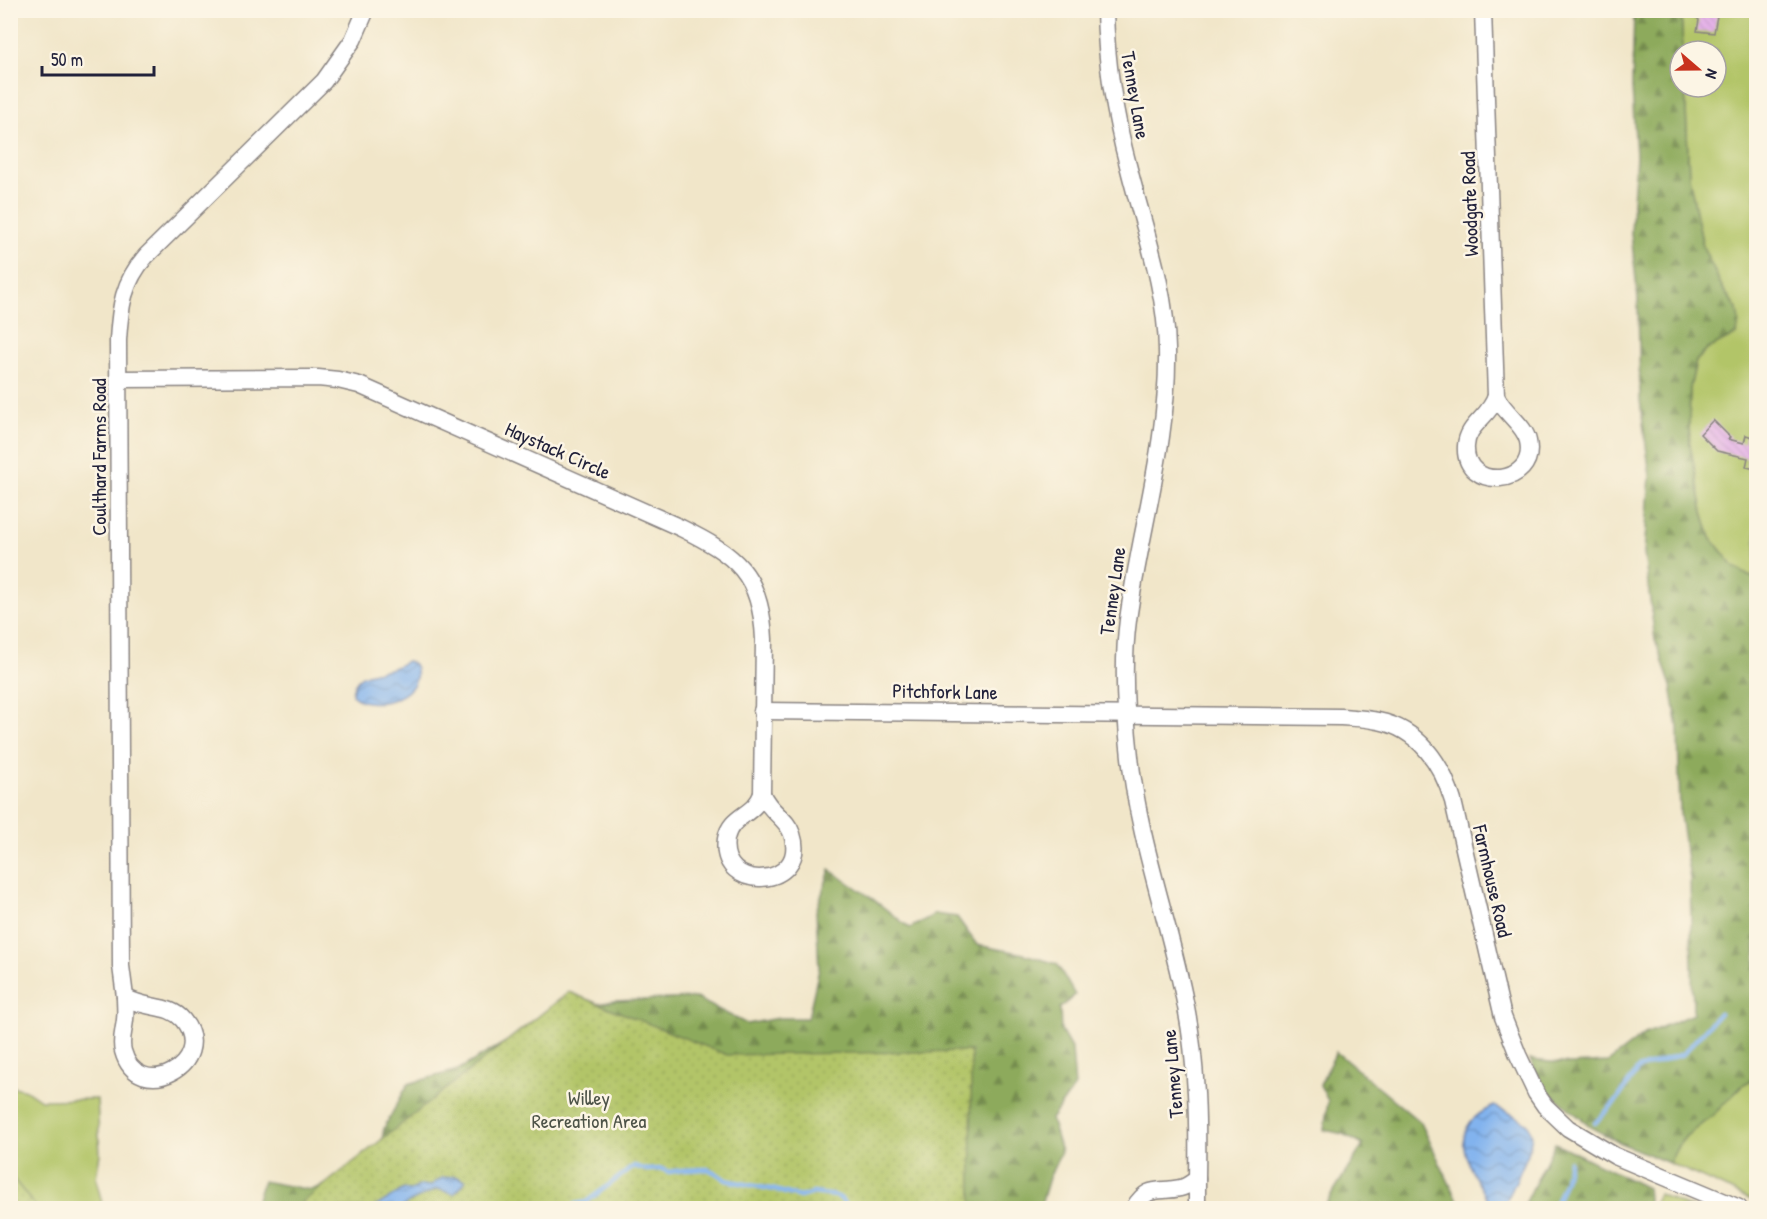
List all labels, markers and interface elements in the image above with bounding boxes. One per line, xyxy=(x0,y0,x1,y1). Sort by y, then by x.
scale bar xyxy=(42,39,154,77)
north arrow xyxy=(1668,39,1728,99)
text: 50 m xyxy=(51,47,83,72)
street label: Tenney Lane xyxy=(1115,49,1157,141)
text: N xyxy=(1700,66,1724,82)
street label: Woodgate Road xyxy=(1454,151,1484,257)
street label: Coulthard Farms Road xyxy=(85,378,112,536)
street label: Haystack Circle xyxy=(501,415,615,485)
street label: Tenney Lane xyxy=(1092,545,1132,637)
street label: Pitchfork Lane xyxy=(892,677,998,705)
street label: Farmhouse Road xyxy=(1467,821,1519,940)
street label: Tenney Lane xyxy=(1155,1029,1189,1119)
park label: Willey Recreation Area xyxy=(532,1084,646,1134)

